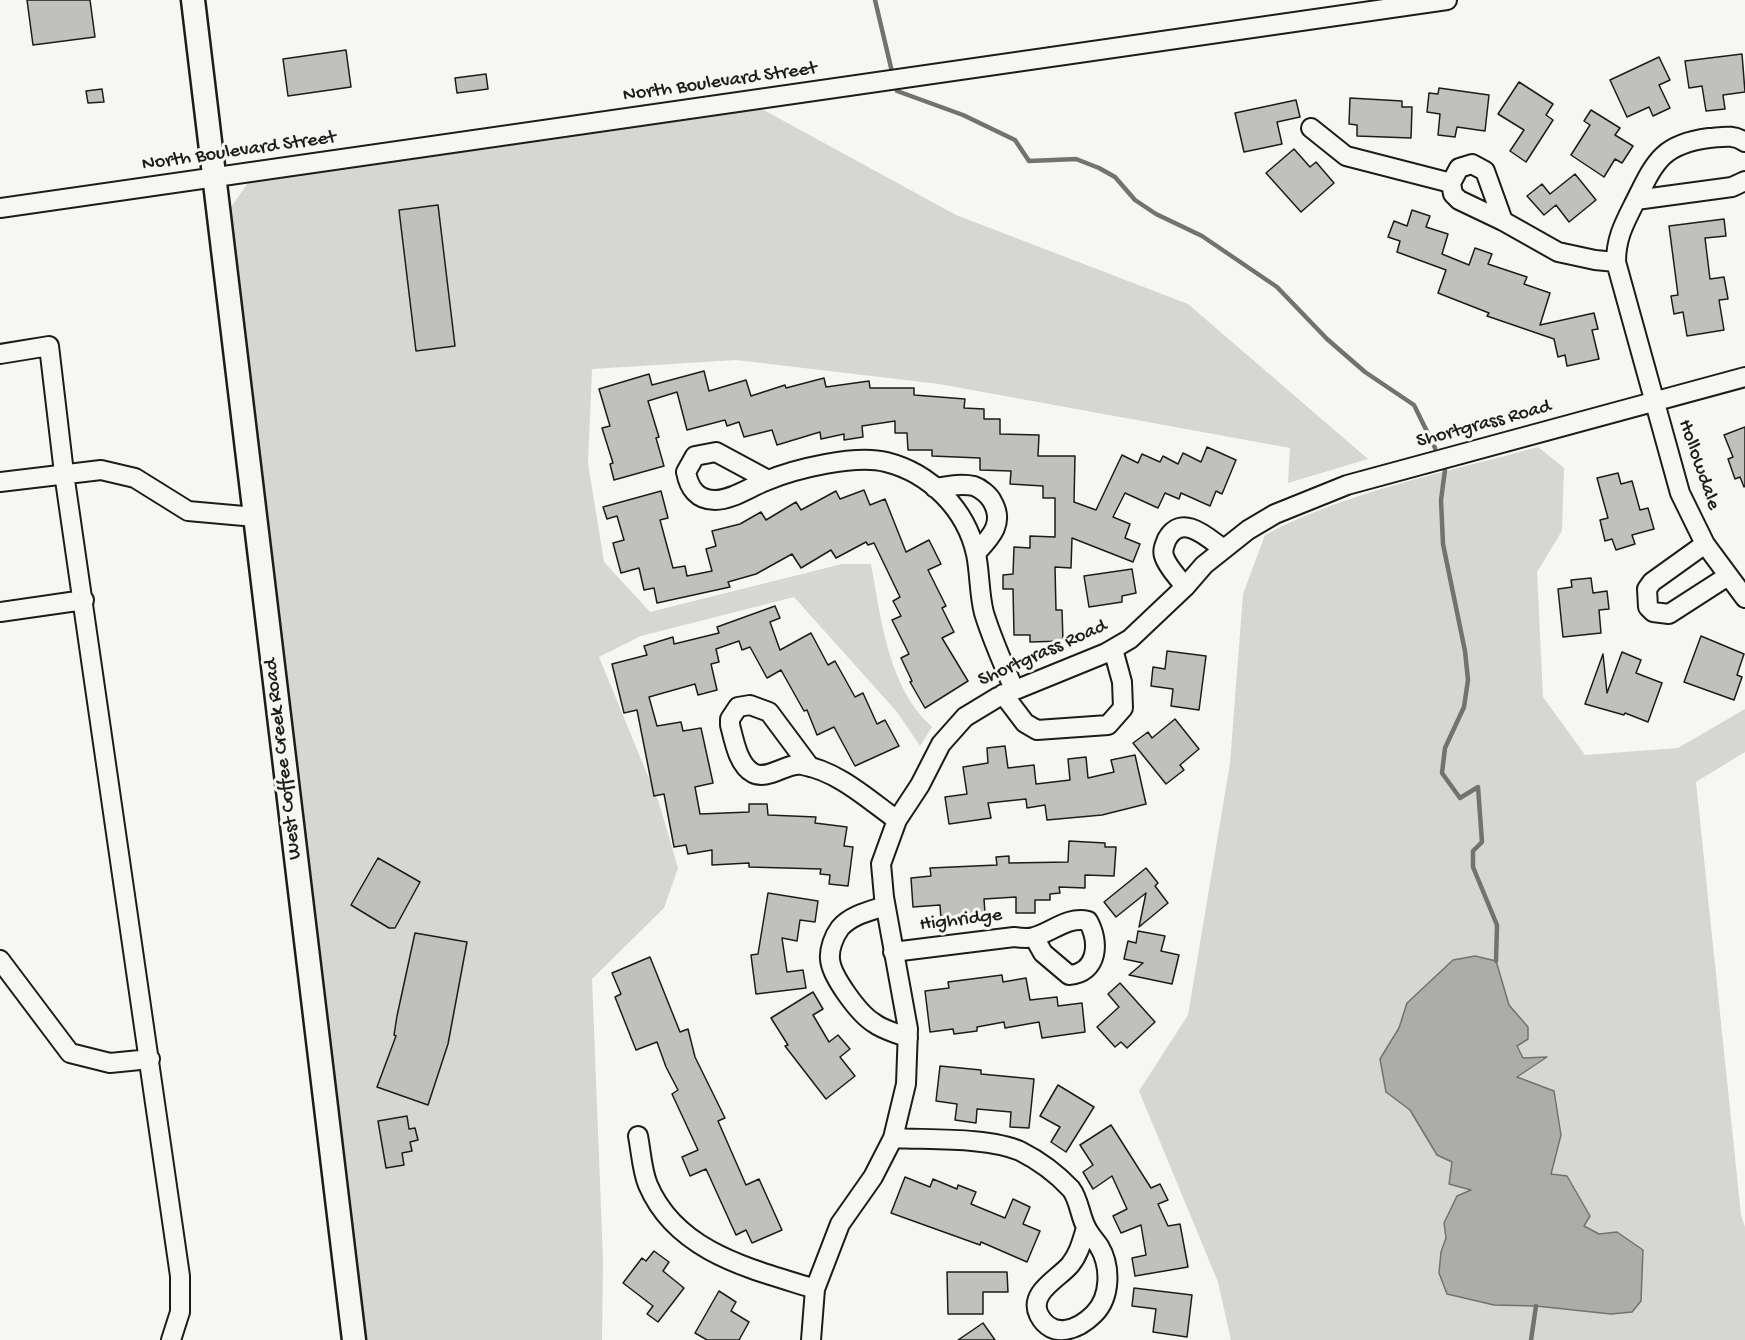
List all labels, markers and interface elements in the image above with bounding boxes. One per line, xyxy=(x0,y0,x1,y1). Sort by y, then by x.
street label: North Boulevard Street xyxy=(621,58,819,108)
street label: North Boulevard Street xyxy=(140,127,338,177)
street label: Shortgrass Road xyxy=(1414,396,1554,454)
street label: Hollowdale xyxy=(1671,417,1725,513)
street label: Shortgrass Road xyxy=(975,615,1111,693)
street label: West Coffee Creek Road xyxy=(260,657,308,861)
street label: Highridge xyxy=(918,904,1004,938)

